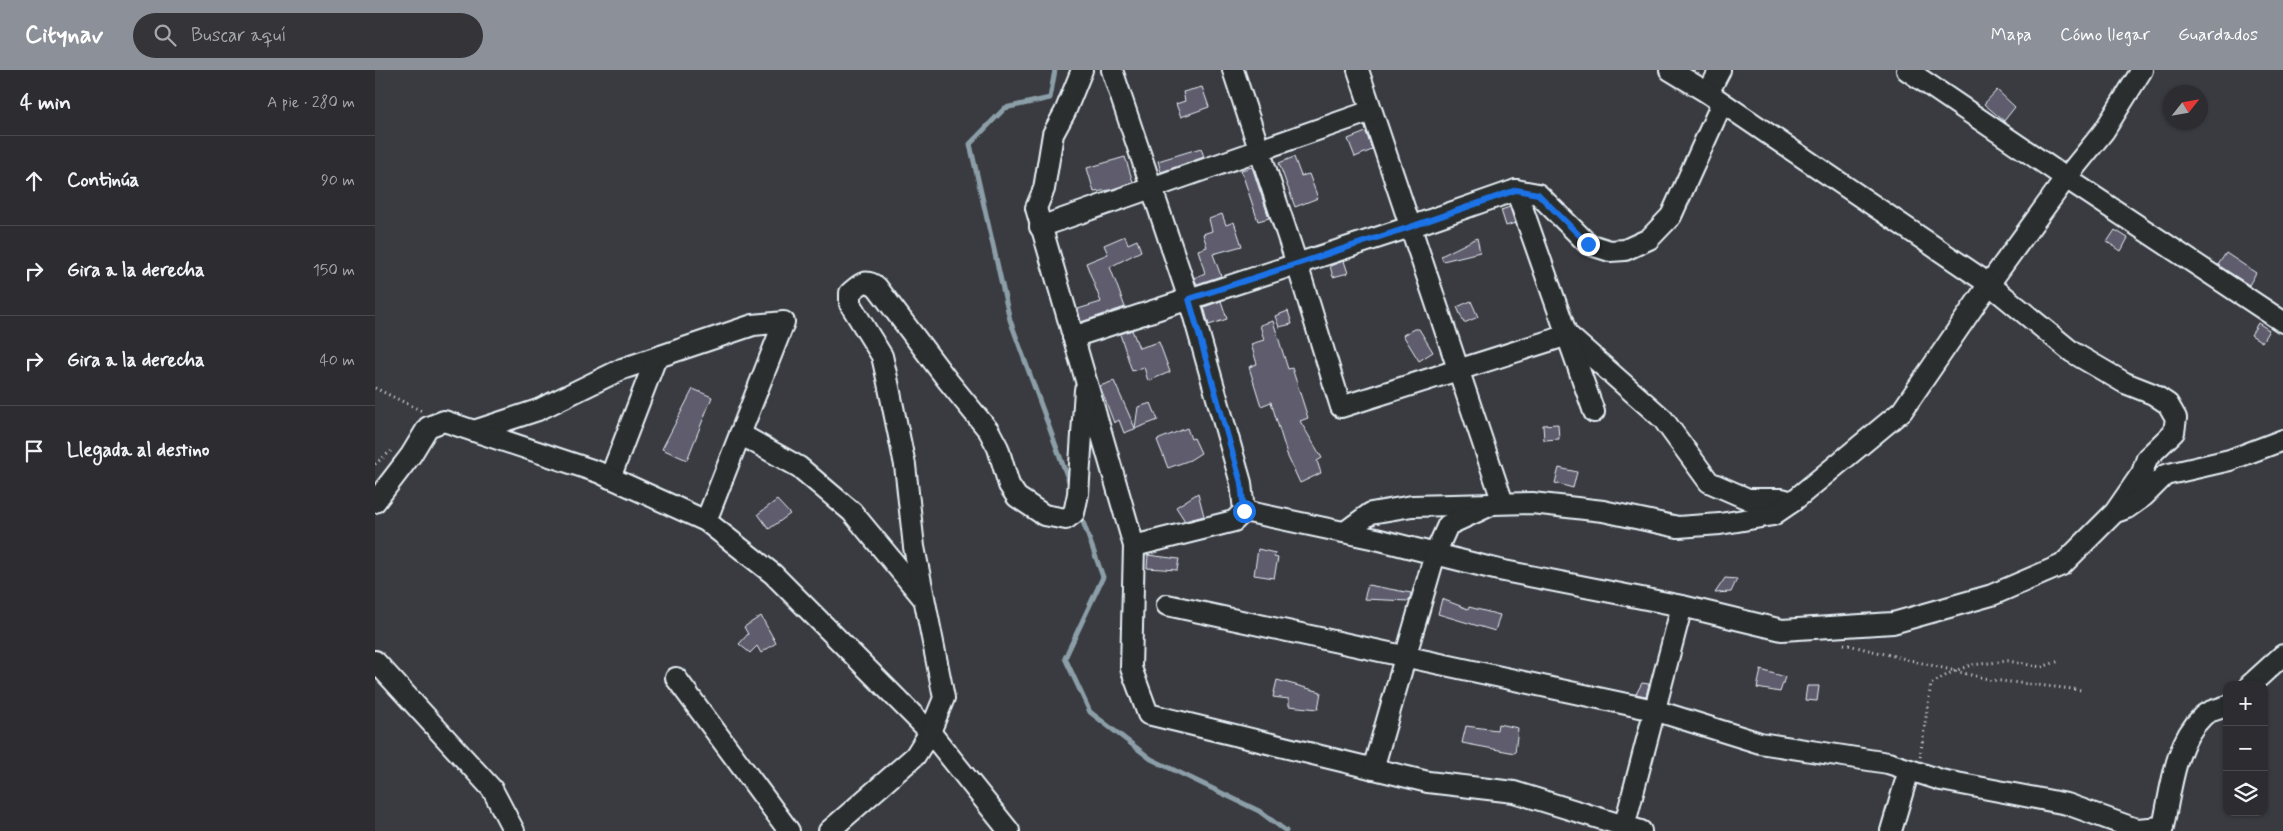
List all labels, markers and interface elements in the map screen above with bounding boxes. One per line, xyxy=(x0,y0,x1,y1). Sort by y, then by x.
search box xyxy=(133,13,483,58)
text: Citynav xyxy=(25,20,103,51)
icon: search xyxy=(151,21,179,49)
text: Buscar aquí xyxy=(191,23,287,48)
text: Mapa xyxy=(1991,23,2032,47)
text: Cómo llegar xyxy=(2060,23,2150,47)
text: Guardados xyxy=(2178,23,2258,47)
north arrow xyxy=(2163,85,2208,130)
text: 4 min xyxy=(20,89,71,117)
text: A pie · 280 m xyxy=(267,92,355,113)
icon: ahead xyxy=(20,167,48,195)
text: Continúa xyxy=(67,168,139,193)
text: 90 m xyxy=(321,170,355,191)
route end xyxy=(1577,233,1600,256)
icon: right xyxy=(20,257,48,285)
text: Gira a la derecha xyxy=(67,258,205,283)
text: 150 m xyxy=(313,260,355,281)
icon: right xyxy=(20,347,48,375)
text: Gira a la derecha xyxy=(67,348,205,373)
text: 40 m xyxy=(319,350,355,371)
icon: arrive xyxy=(20,437,48,465)
text: Llegada al destino xyxy=(67,438,209,463)
route start xyxy=(1233,500,1256,523)
map controls xyxy=(2223,681,2268,816)
button: + xyxy=(2223,681,2268,726)
button: − xyxy=(2223,726,2268,771)
button: layers xyxy=(2223,771,2268,816)

